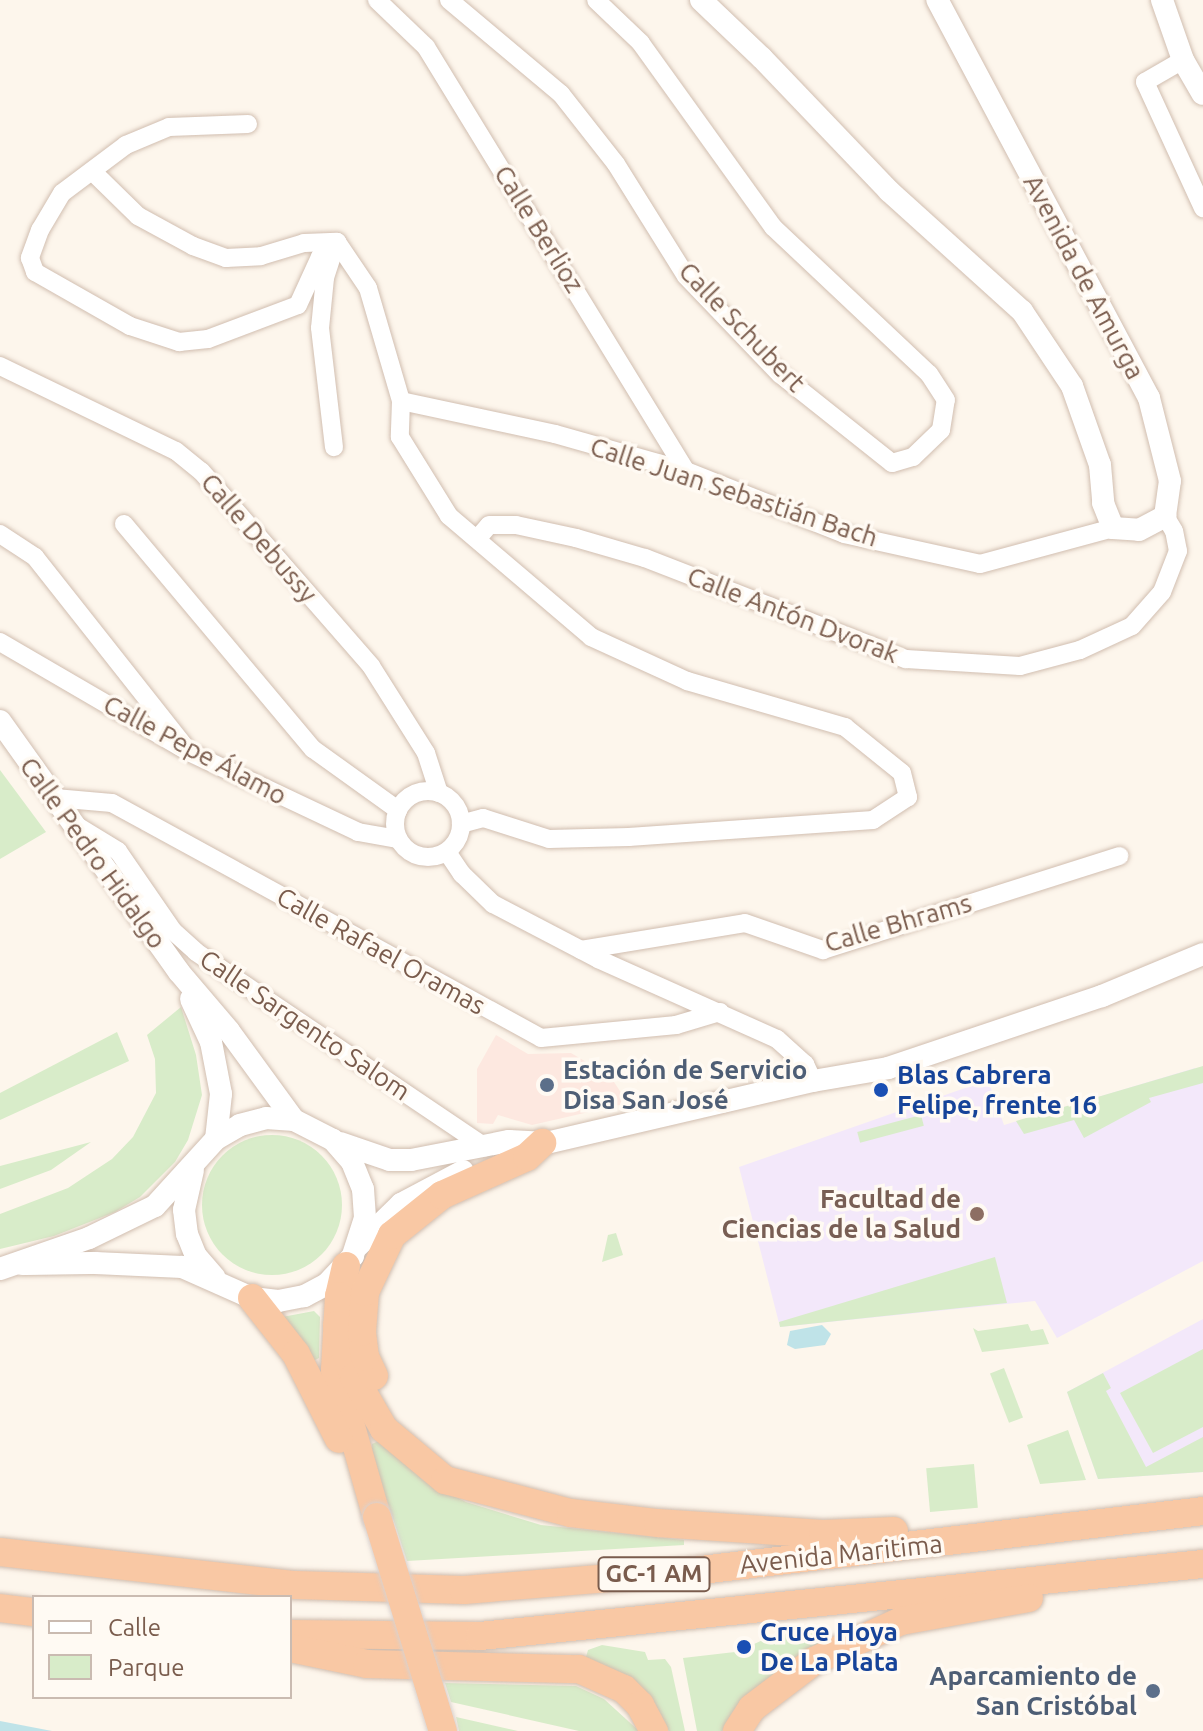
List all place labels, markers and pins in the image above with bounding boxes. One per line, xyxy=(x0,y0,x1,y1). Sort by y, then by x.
place label: Estación de Servicio Disa San José xyxy=(563,1054,807,1116)
place label: Blas Cabrera Felipe, frente 16 xyxy=(897,1059,1097,1120)
marker: Estación de Servicio Disa San José xyxy=(538,1076,556,1094)
marker: Blas Cabrera Felipe, frente 16 xyxy=(872,1081,890,1099)
place label: Facultad de Ciencias de la Salud xyxy=(721,1183,961,1244)
marker: Facultad de Ciencias de la Salud xyxy=(968,1205,986,1223)
place label: Cruce Hoya De La Plata xyxy=(760,1616,899,1678)
marker: Cruce Hoya De La Plata xyxy=(735,1638,753,1656)
place label: Aparcamiento de San Cristóbal xyxy=(929,1660,1137,1722)
marker: Aparcamiento de San Cristóbal xyxy=(1144,1682,1162,1700)

